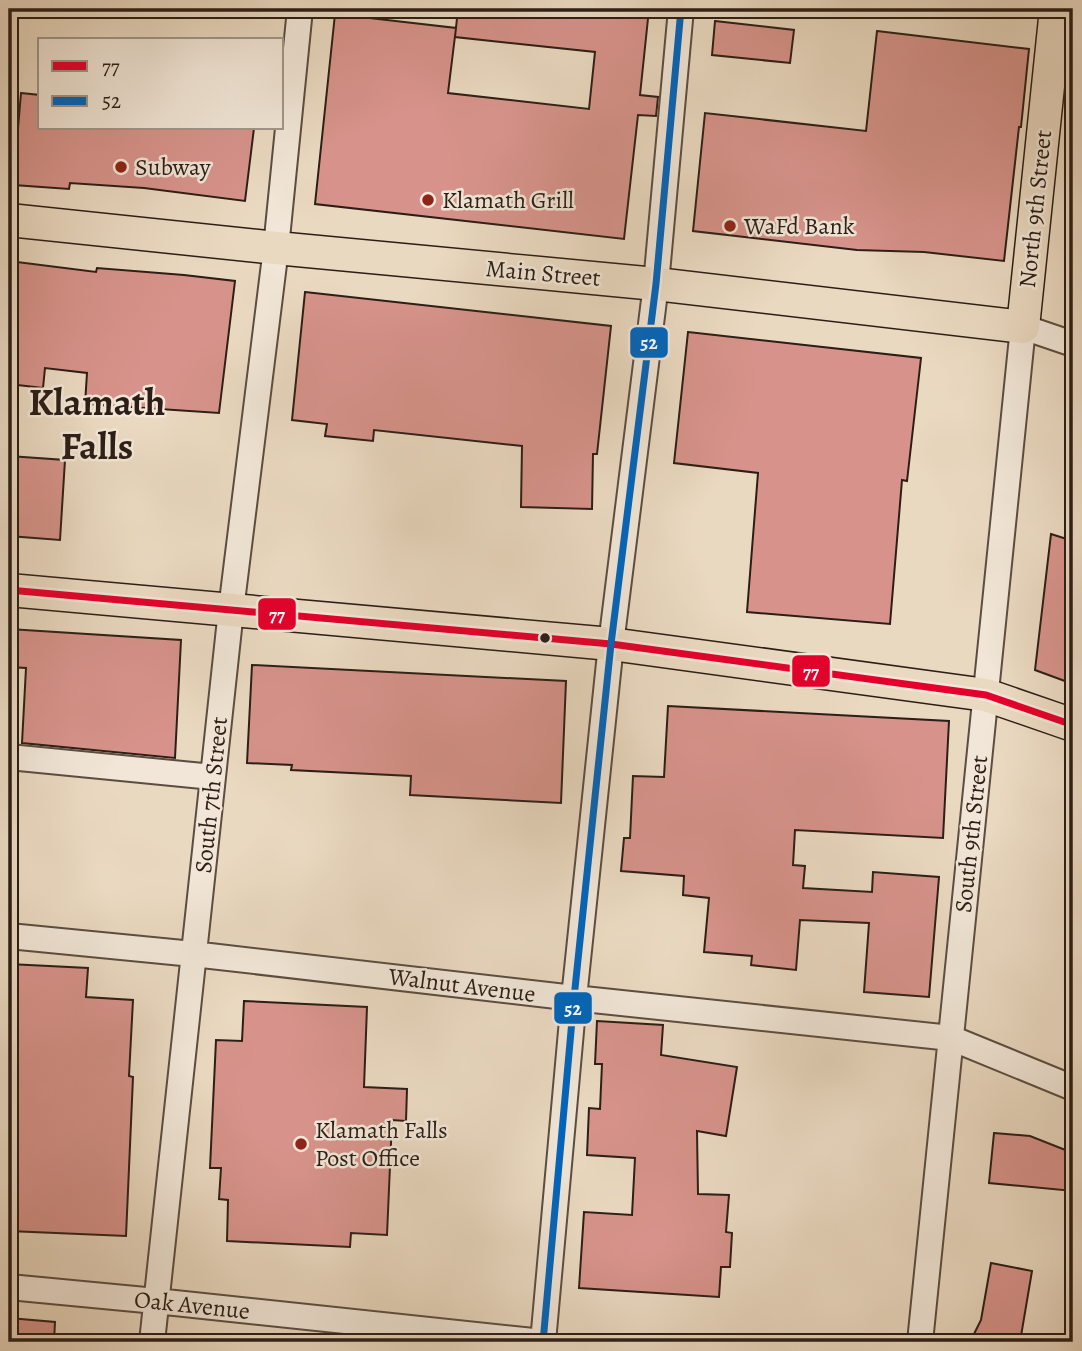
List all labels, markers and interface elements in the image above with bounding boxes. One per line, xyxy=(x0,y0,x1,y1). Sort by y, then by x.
legend xyxy=(38,38,284,130)
text: 77 xyxy=(102,53,120,81)
text: 52 xyxy=(102,87,121,115)
street label: North 9th Street xyxy=(1011,128,1059,290)
place label: Subway xyxy=(135,151,211,183)
marker: Subway xyxy=(113,159,129,175)
place label: Klamath Grill xyxy=(442,184,574,216)
marker: Klamath Grill xyxy=(420,192,436,208)
place label: WaFd Bank xyxy=(743,210,855,242)
marker: WaFd Bank xyxy=(722,218,738,234)
street label: Main Street xyxy=(484,252,602,294)
line badge: 52 xyxy=(629,326,669,359)
text: 52 xyxy=(640,330,658,356)
district label: Klamath Falls xyxy=(29,376,165,472)
line badge: 77 xyxy=(257,597,297,631)
text: 77 xyxy=(269,602,286,628)
unlabelled marker xyxy=(538,631,552,645)
line badge: 77 xyxy=(791,654,831,688)
text: 77 xyxy=(803,659,820,685)
street label: South 7th Street xyxy=(187,715,235,875)
street label: South 9th Street xyxy=(947,754,995,914)
street label: Walnut Avenue xyxy=(386,960,537,1010)
line badge: 52 xyxy=(553,991,593,1025)
text: 52 xyxy=(564,996,582,1022)
place label: Klamath Falls Post Office xyxy=(315,1114,448,1174)
marker: Klamath Falls Post Office xyxy=(293,1136,309,1152)
street label: Oak Avenue xyxy=(133,1283,251,1327)

